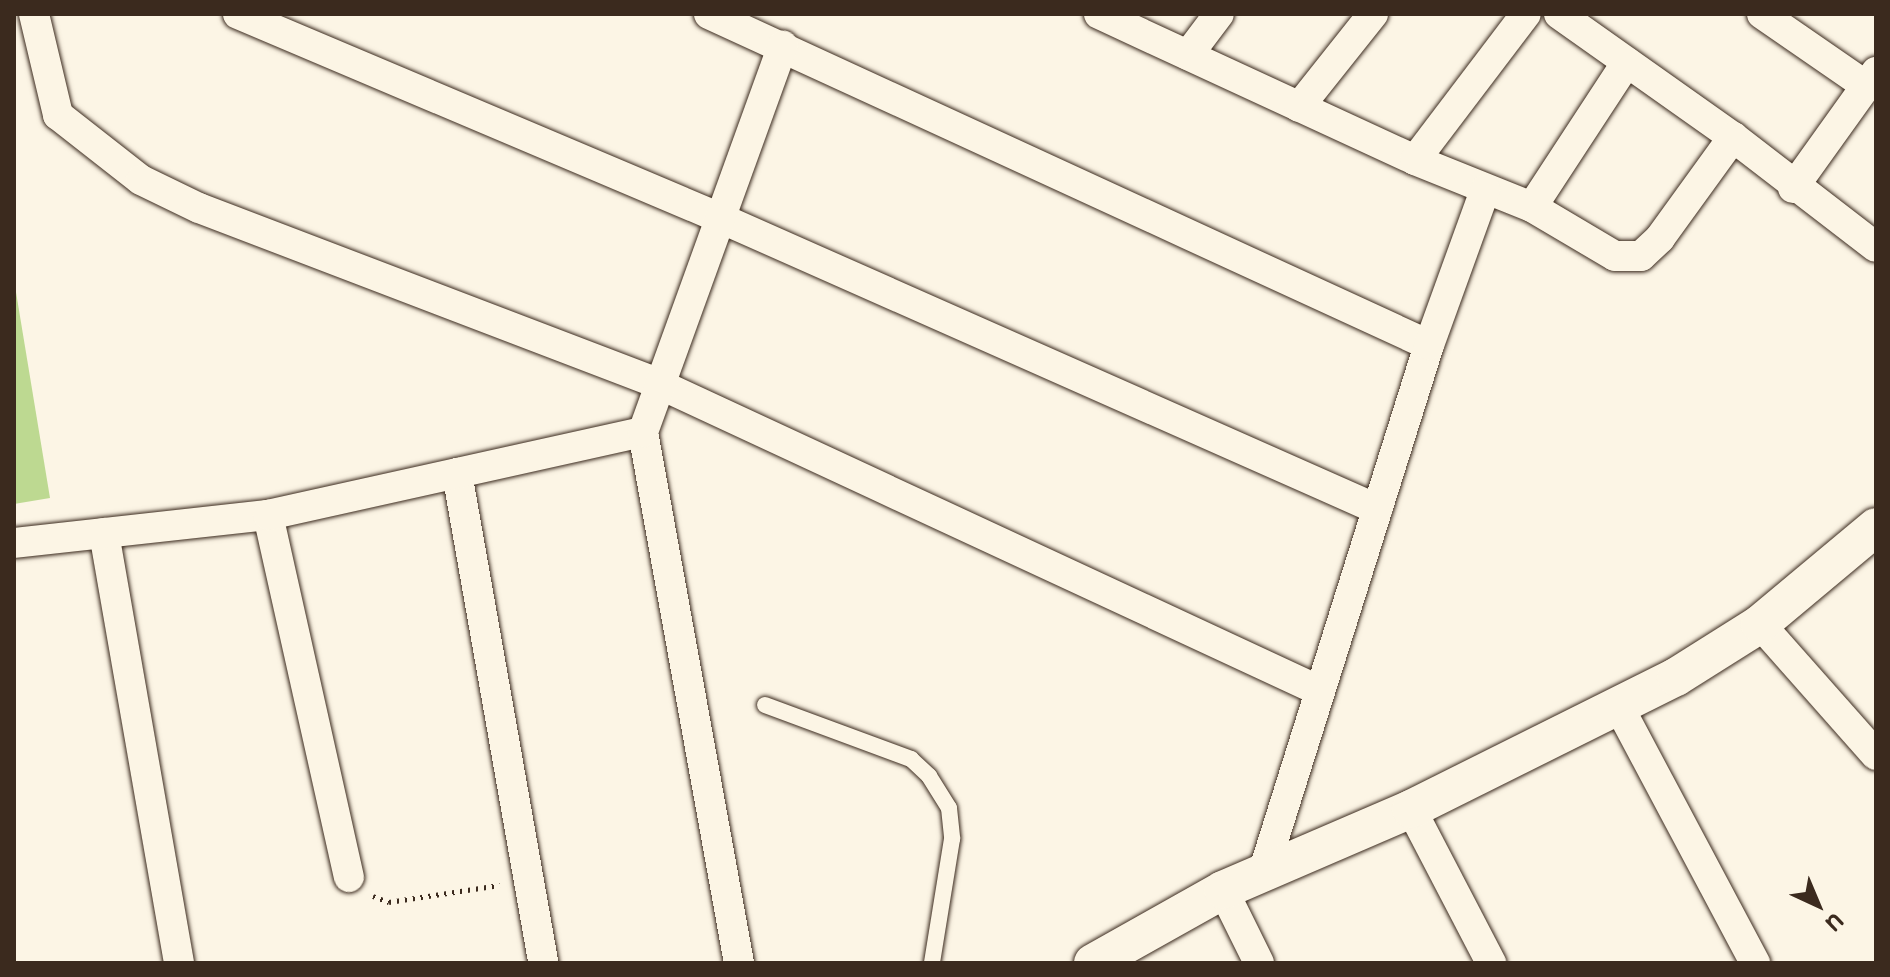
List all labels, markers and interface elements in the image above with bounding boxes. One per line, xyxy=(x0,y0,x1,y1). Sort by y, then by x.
north arrow xyxy=(1778,865,1858,945)
text: U xyxy=(1819,907,1851,938)

